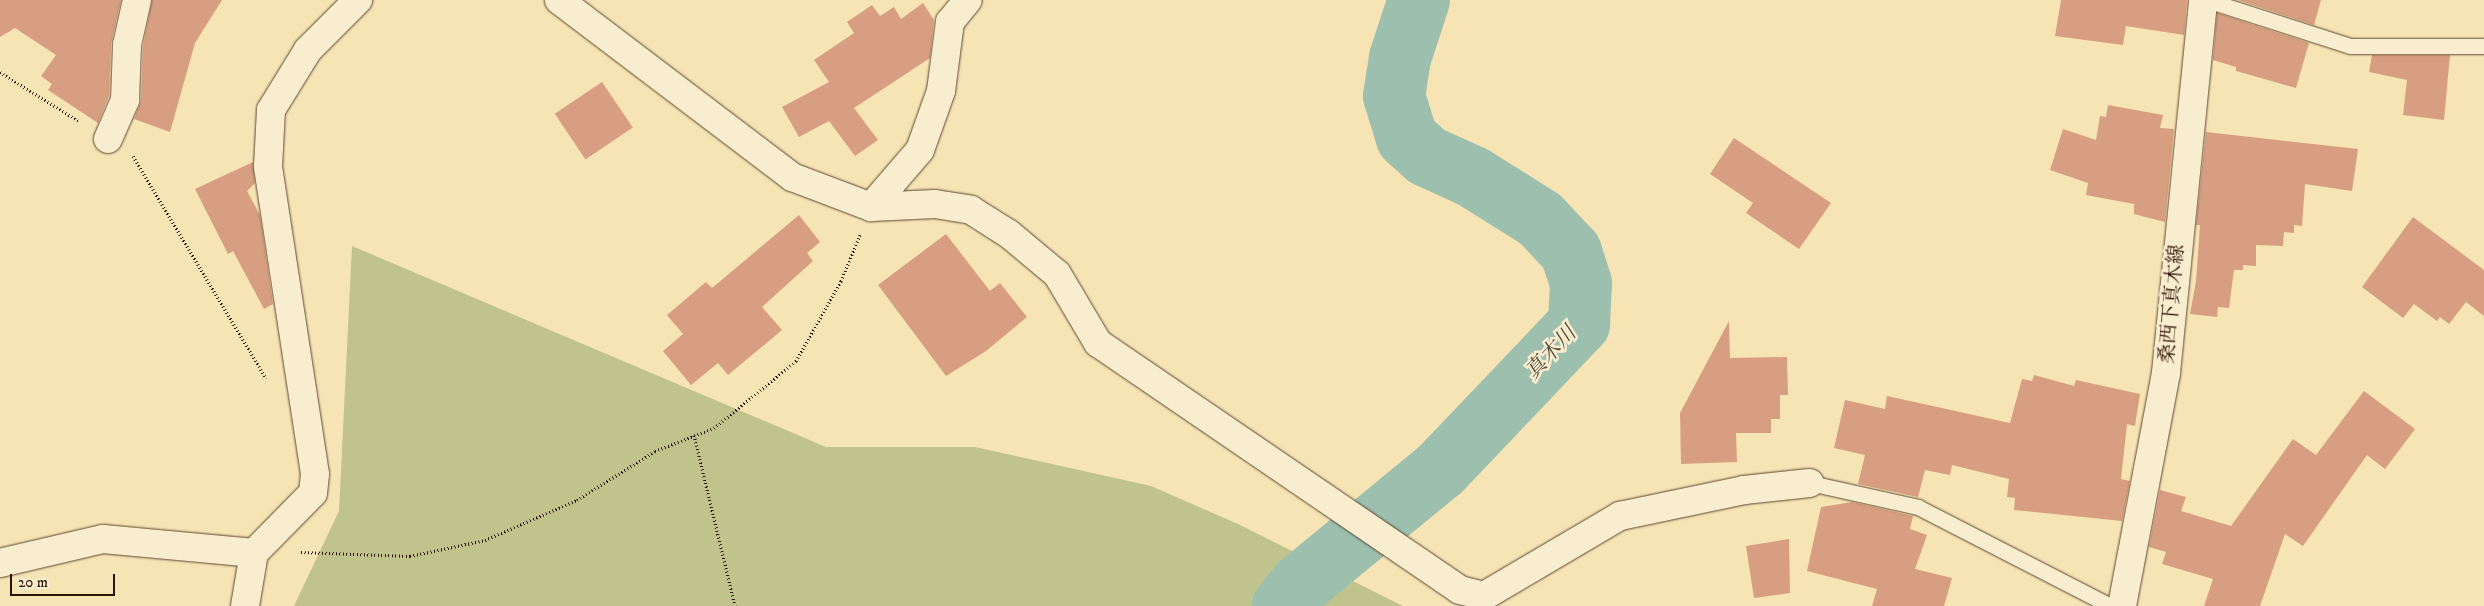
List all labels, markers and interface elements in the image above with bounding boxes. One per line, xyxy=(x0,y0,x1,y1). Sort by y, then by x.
street label: 桑西下真木線 xyxy=(2155,243,2189,365)
water label: 真木川 xyxy=(1520,321,1582,385)
scale bar xyxy=(12,564,118,596)
text: 20 m xyxy=(18,573,48,592)

